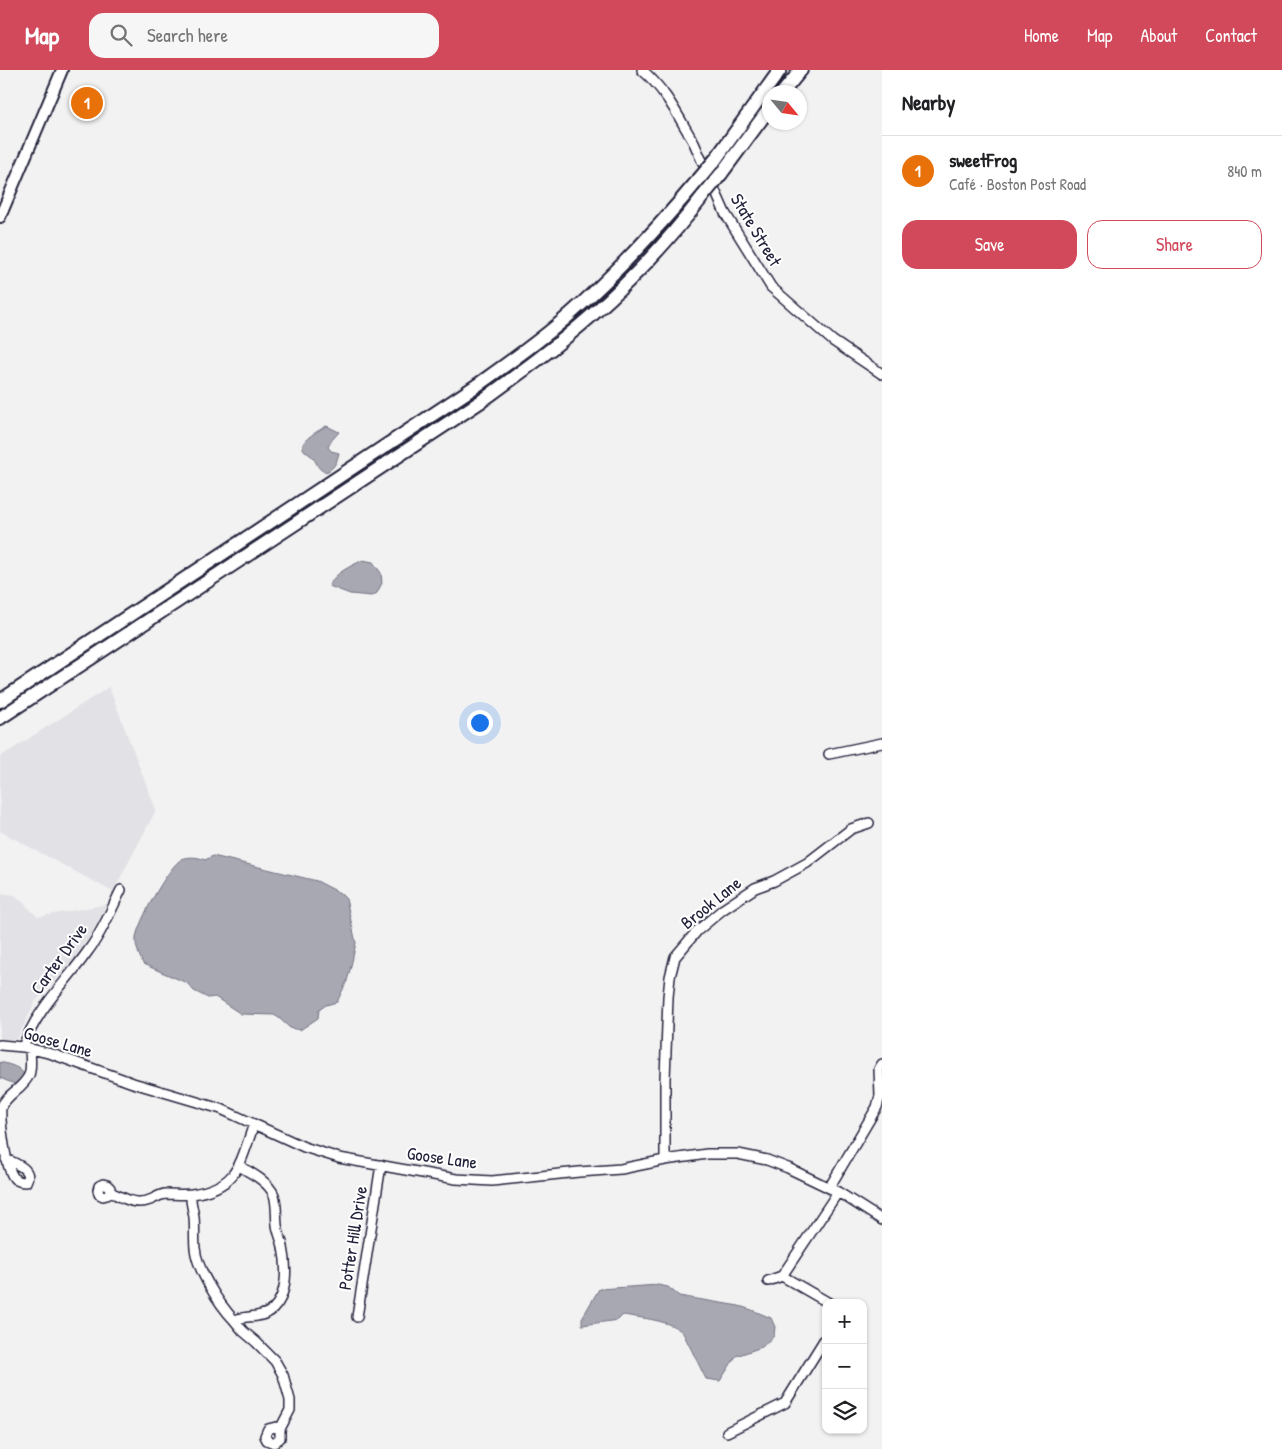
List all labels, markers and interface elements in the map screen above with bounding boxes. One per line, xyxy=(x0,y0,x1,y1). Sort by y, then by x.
search box xyxy=(89,13,439,58)
text: Map xyxy=(25,19,59,51)
icon: search xyxy=(107,21,135,49)
text: Search here xyxy=(147,22,228,48)
text: Home xyxy=(1024,23,1059,48)
text: Map xyxy=(1087,23,1112,48)
text: About xyxy=(1140,23,1177,48)
text: Contact xyxy=(1205,23,1257,48)
pin: 1 xyxy=(71,84,103,122)
north arrow xyxy=(762,85,807,130)
text: Nearby xyxy=(902,88,955,117)
text: sweetFrog xyxy=(949,147,1017,173)
text: 1 xyxy=(915,160,921,182)
text: 840 m xyxy=(1227,160,1262,182)
text: Café · Boston Post Road xyxy=(949,173,1086,195)
street label: State Street xyxy=(725,189,788,272)
button: Save xyxy=(902,220,1077,269)
button: Share xyxy=(1087,220,1262,269)
your location xyxy=(467,710,493,736)
street label: Brook Lane xyxy=(675,870,746,935)
street label: Carter Drive xyxy=(24,918,93,999)
street label: Goose Lane xyxy=(21,1020,95,1063)
street label: Goose Lane xyxy=(405,1140,479,1175)
street label: Potter Hill Drive xyxy=(332,1184,373,1292)
map controls xyxy=(822,1299,867,1434)
button: + xyxy=(822,1299,867,1344)
button: − xyxy=(822,1344,867,1389)
button: layers xyxy=(822,1389,867,1434)

